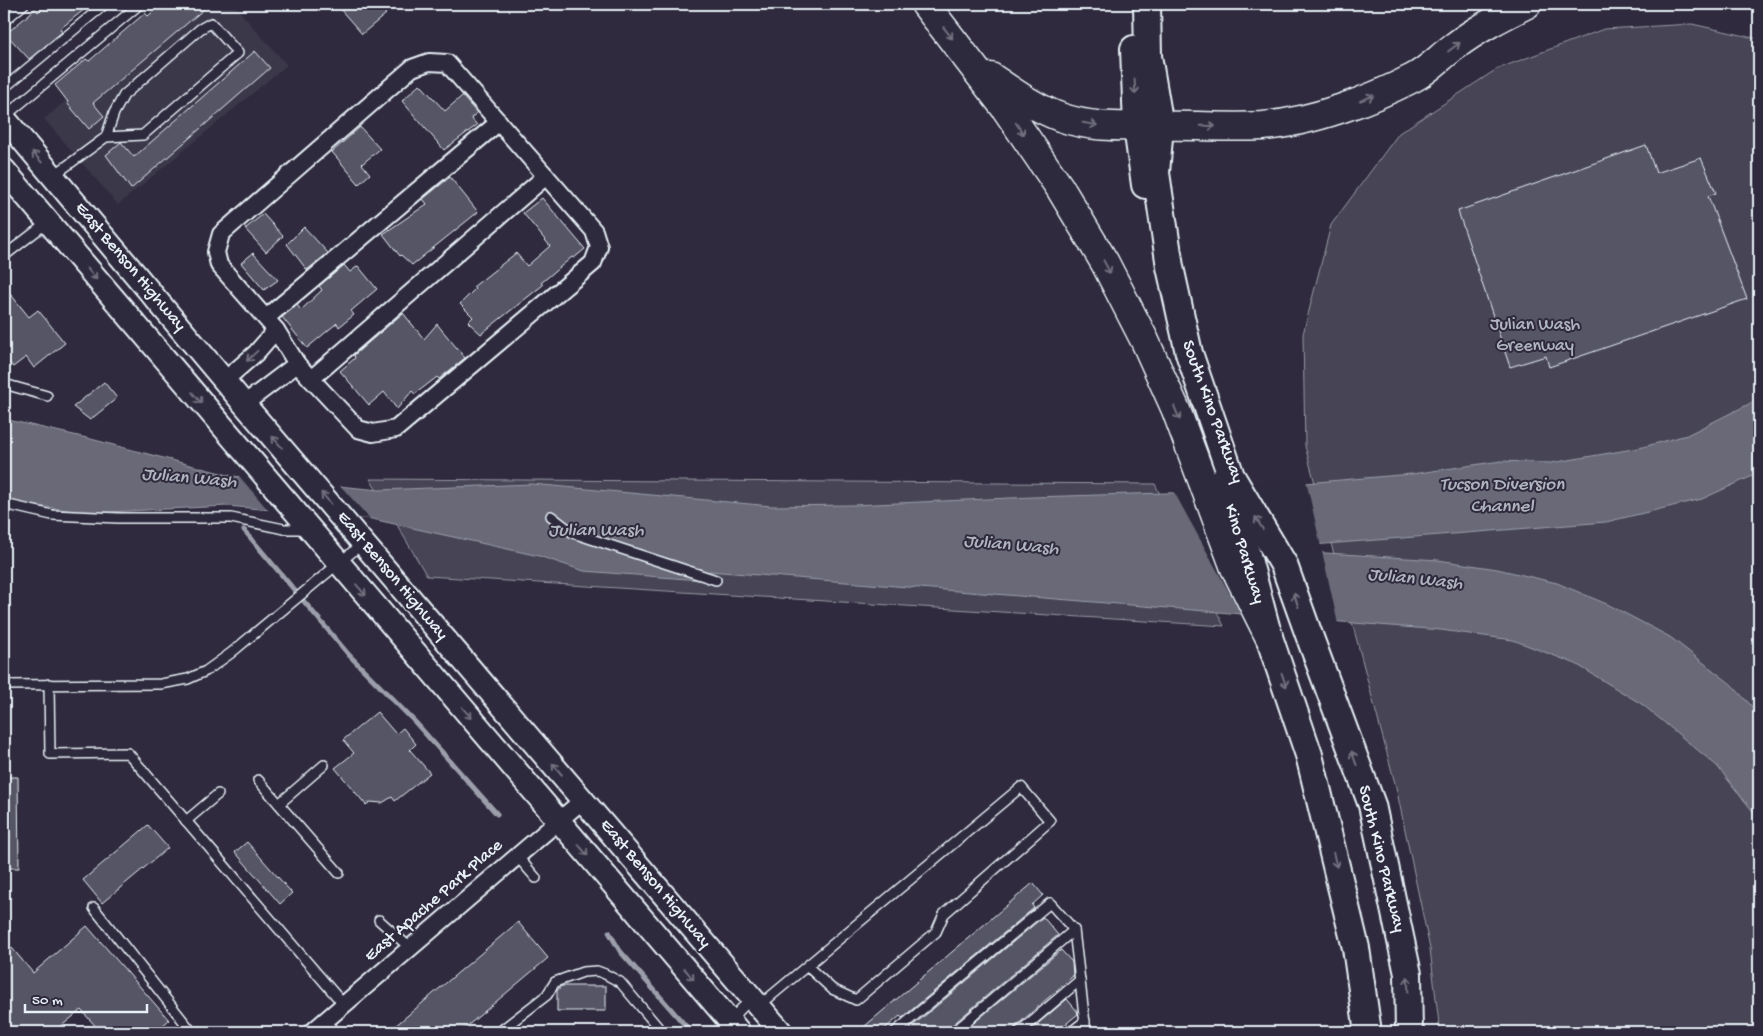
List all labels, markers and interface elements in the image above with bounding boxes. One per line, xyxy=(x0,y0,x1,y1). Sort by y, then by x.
one-way arrow xyxy=(942,26,953,39)
one-way arrow xyxy=(1447,42,1461,52)
one-way arrow xyxy=(1130,79,1139,95)
one-way arrow xyxy=(1359,93,1374,103)
one-way arrow xyxy=(1081,120,1097,129)
one-way arrow xyxy=(1200,121,1216,131)
one-way arrow xyxy=(1015,122,1025,136)
one-way arrow xyxy=(32,151,43,164)
street label: East Benson Highway xyxy=(70,198,190,336)
one-way arrow xyxy=(1102,259,1112,274)
one-way arrow xyxy=(86,267,97,280)
park label: Julian Wash Greenway xyxy=(1490,315,1580,357)
street label: South Kino Parkway xyxy=(1176,338,1248,486)
one-way arrow xyxy=(246,350,258,362)
one-way arrow xyxy=(192,391,203,404)
one-way arrow xyxy=(1173,405,1183,420)
one-way arrow xyxy=(272,436,283,449)
water label: Julian Wash xyxy=(141,463,238,495)
water label: Tucson Diversion Channel xyxy=(1440,474,1565,519)
one-way arrow xyxy=(320,491,331,504)
street label: Kino Parkway xyxy=(1219,502,1269,606)
street label: East Benson Highway xyxy=(332,507,452,645)
one-way arrow xyxy=(1254,516,1264,530)
water label: Julian Wash xyxy=(548,520,644,543)
water label: Julian Wash xyxy=(963,530,1060,562)
water label: Julian Wash xyxy=(1366,564,1464,596)
one-way arrow xyxy=(355,583,367,596)
one-way arrow xyxy=(1291,592,1301,608)
one-way arrow xyxy=(1280,672,1289,688)
one-way arrow xyxy=(461,706,472,719)
one-way arrow xyxy=(1349,751,1358,766)
one-way arrow xyxy=(551,762,562,775)
street label: South Kino Parkway xyxy=(1353,783,1409,935)
street label: East Benson Highway xyxy=(595,815,715,953)
street label: East Apache Park Place xyxy=(361,835,508,967)
one-way arrow xyxy=(578,843,589,856)
one-way arrow xyxy=(1331,851,1340,867)
one-way arrow xyxy=(683,967,695,980)
one-way arrow xyxy=(1403,976,1413,992)
scale bar xyxy=(25,981,148,1013)
text: 50 m xyxy=(32,992,63,1010)

